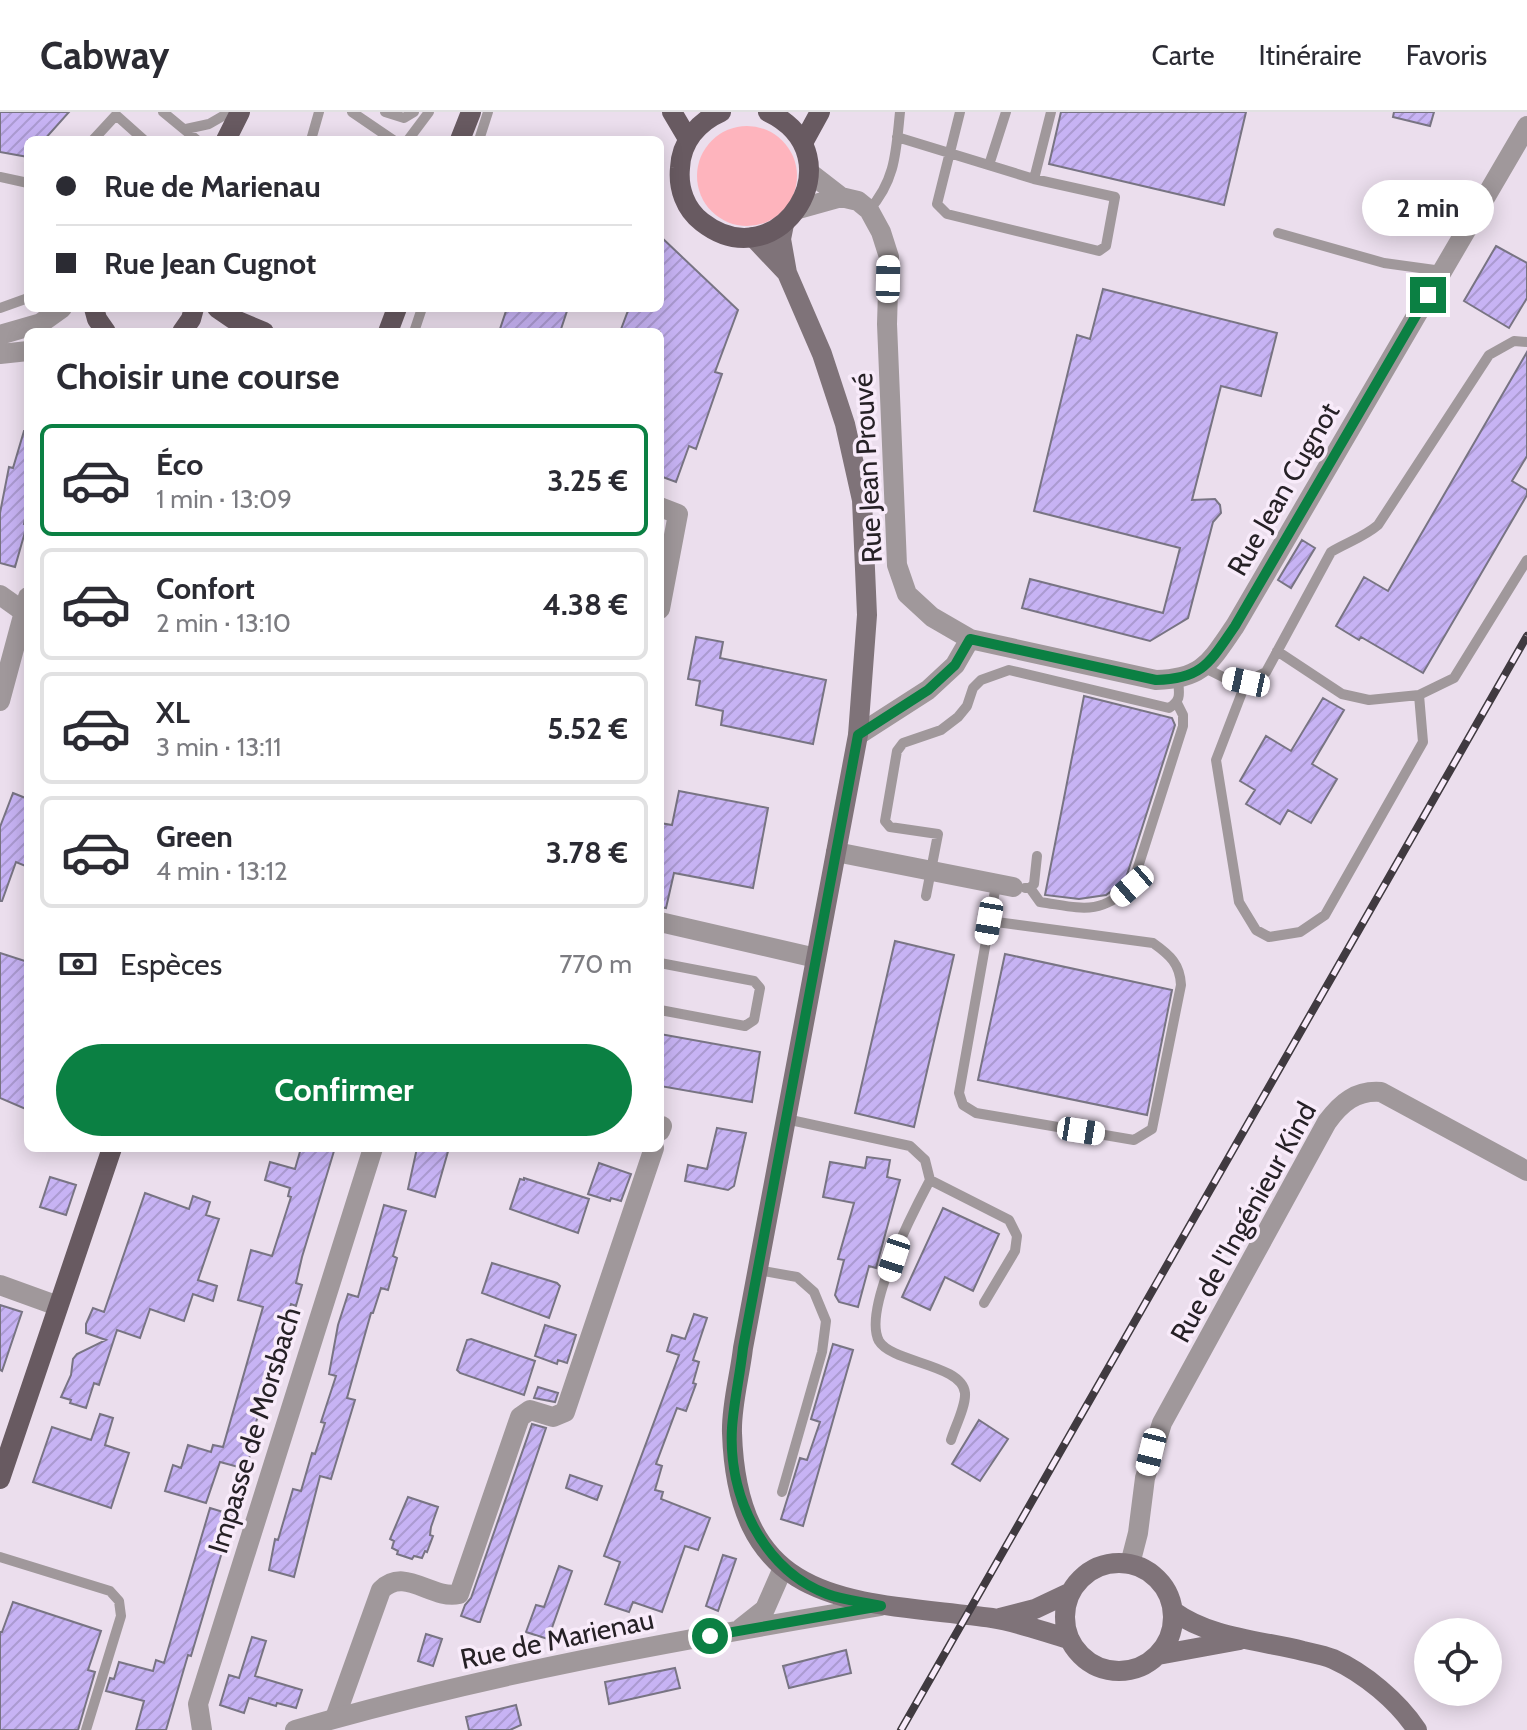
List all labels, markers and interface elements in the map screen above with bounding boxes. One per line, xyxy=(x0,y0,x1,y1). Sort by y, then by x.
text: Cabway xyxy=(40,32,170,79)
text: Carte xyxy=(1151,38,1215,72)
text: Itinéraire xyxy=(1259,38,1362,72)
text: Favoris xyxy=(1406,38,1487,72)
text: Rue de Marienau xyxy=(104,168,321,205)
callout: 2 min xyxy=(1362,179,1494,235)
text: 2 min xyxy=(1397,192,1459,224)
text: Rue Jean Cugnot xyxy=(104,245,316,282)
car xyxy=(876,255,900,303)
route end xyxy=(1410,277,1446,313)
text: Choisir une course xyxy=(56,354,339,398)
street label: Rue Jean Prouvé xyxy=(845,372,889,564)
street label: Rue Jean Cugnot xyxy=(1220,396,1346,582)
icon: car xyxy=(60,444,132,516)
text: Éco xyxy=(156,446,203,483)
text: 3.25 € xyxy=(547,462,628,499)
text: 1 min · 13:09 xyxy=(156,483,292,515)
icon: car xyxy=(60,568,132,640)
text: Confort xyxy=(156,570,255,607)
text: 4.38 € xyxy=(542,586,628,623)
text: 2 min · 13:10 xyxy=(156,607,291,639)
car xyxy=(1220,665,1272,699)
icon: car xyxy=(60,692,132,764)
text: XL xyxy=(156,694,190,731)
text: 5.52 € xyxy=(547,710,628,747)
text: 3 min · 13:11 xyxy=(156,731,282,763)
icon: car xyxy=(60,816,132,888)
text: Green xyxy=(156,818,233,855)
text: 3.78 € xyxy=(546,834,628,871)
text: 4 min · 13:12 xyxy=(156,855,288,887)
car xyxy=(1106,861,1158,911)
car xyxy=(973,895,1005,947)
icon: cash xyxy=(56,942,100,986)
text: Espèces xyxy=(120,946,222,983)
text: 770 m xyxy=(559,948,632,980)
button: Confirmer xyxy=(56,1044,632,1136)
street label: Rue de l'Ingénieur Kind xyxy=(1163,1096,1323,1348)
car xyxy=(1055,1115,1107,1147)
car xyxy=(875,1231,913,1285)
street label: Impasse de Morsbach xyxy=(200,1303,308,1557)
car xyxy=(1134,1426,1168,1478)
street label: Rue de Marienau xyxy=(457,1602,657,1676)
route start xyxy=(692,1618,728,1654)
map controls xyxy=(1414,1618,1502,1706)
button: locate xyxy=(1414,1618,1502,1706)

